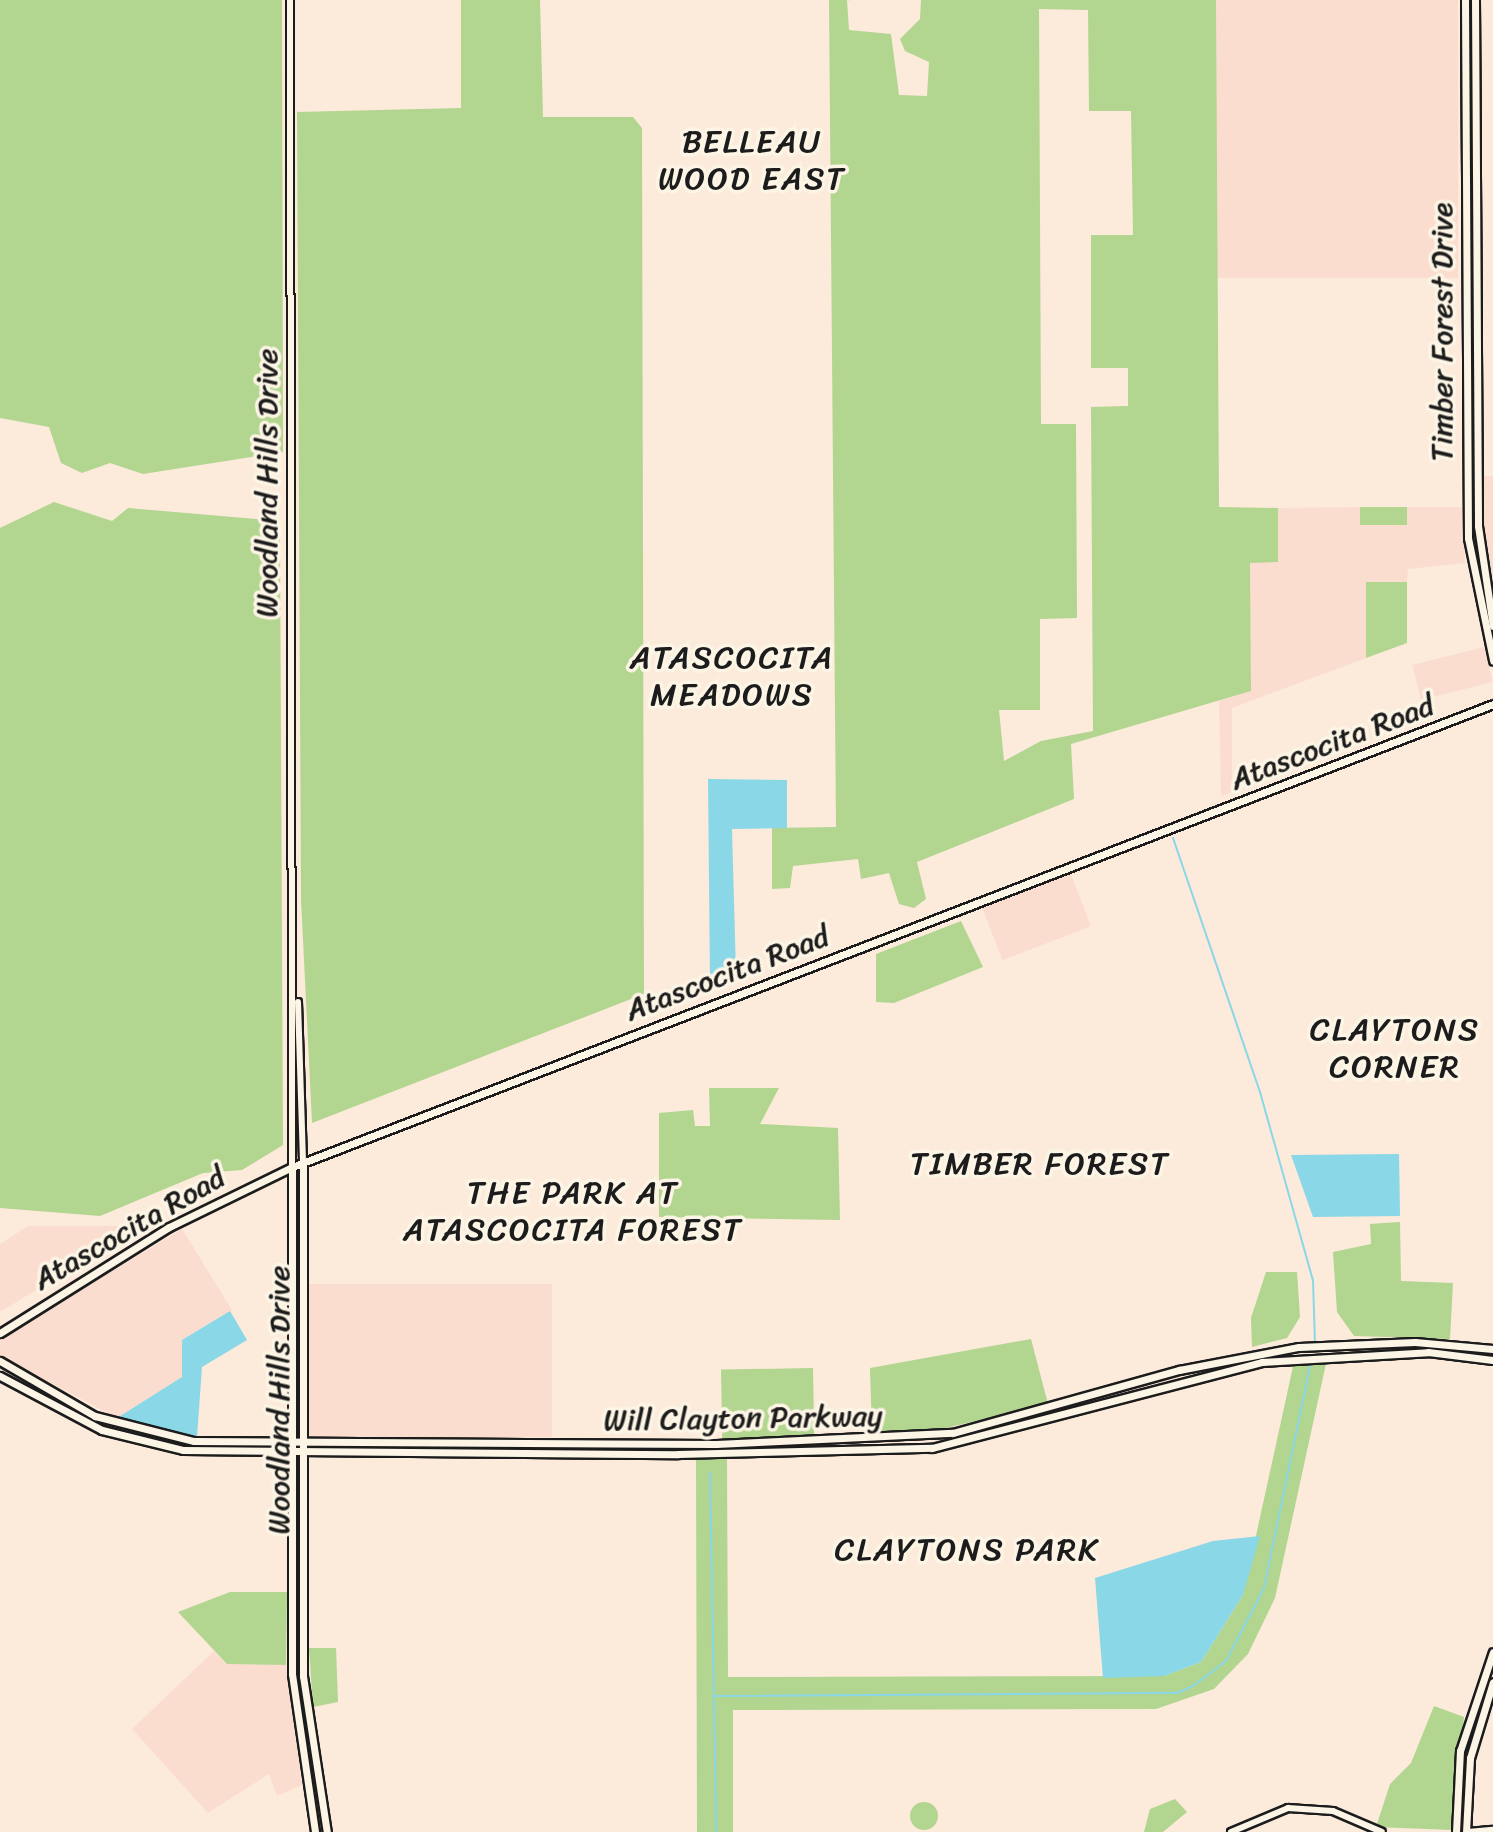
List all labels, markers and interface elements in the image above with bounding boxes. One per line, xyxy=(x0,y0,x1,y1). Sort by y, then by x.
district label: BELLEAU WOOD EAST xyxy=(658,124,846,199)
street label: Timber Forest Drive xyxy=(1424,202,1460,462)
street label: Woodland Hills Drive xyxy=(249,349,285,617)
district label: ATASCOCITA MEADOWS xyxy=(631,640,833,715)
street label: Atascocita Road xyxy=(1225,687,1439,797)
street label: Atascocita Road xyxy=(620,918,834,1028)
district label: CLAYTONS CORNER xyxy=(1311,1012,1479,1087)
district label: TIMBER FOREST xyxy=(910,1145,1170,1183)
street label: Atascocita Road xyxy=(27,1159,231,1297)
district label: THE PARK AT ATASCOCITA FOREST xyxy=(406,1175,740,1250)
street label: Woodland Hills Drive xyxy=(261,1266,297,1534)
street label: Will Clayton Parkway xyxy=(604,1398,882,1438)
district label: CLAYTONS PARK xyxy=(836,1531,1098,1569)

